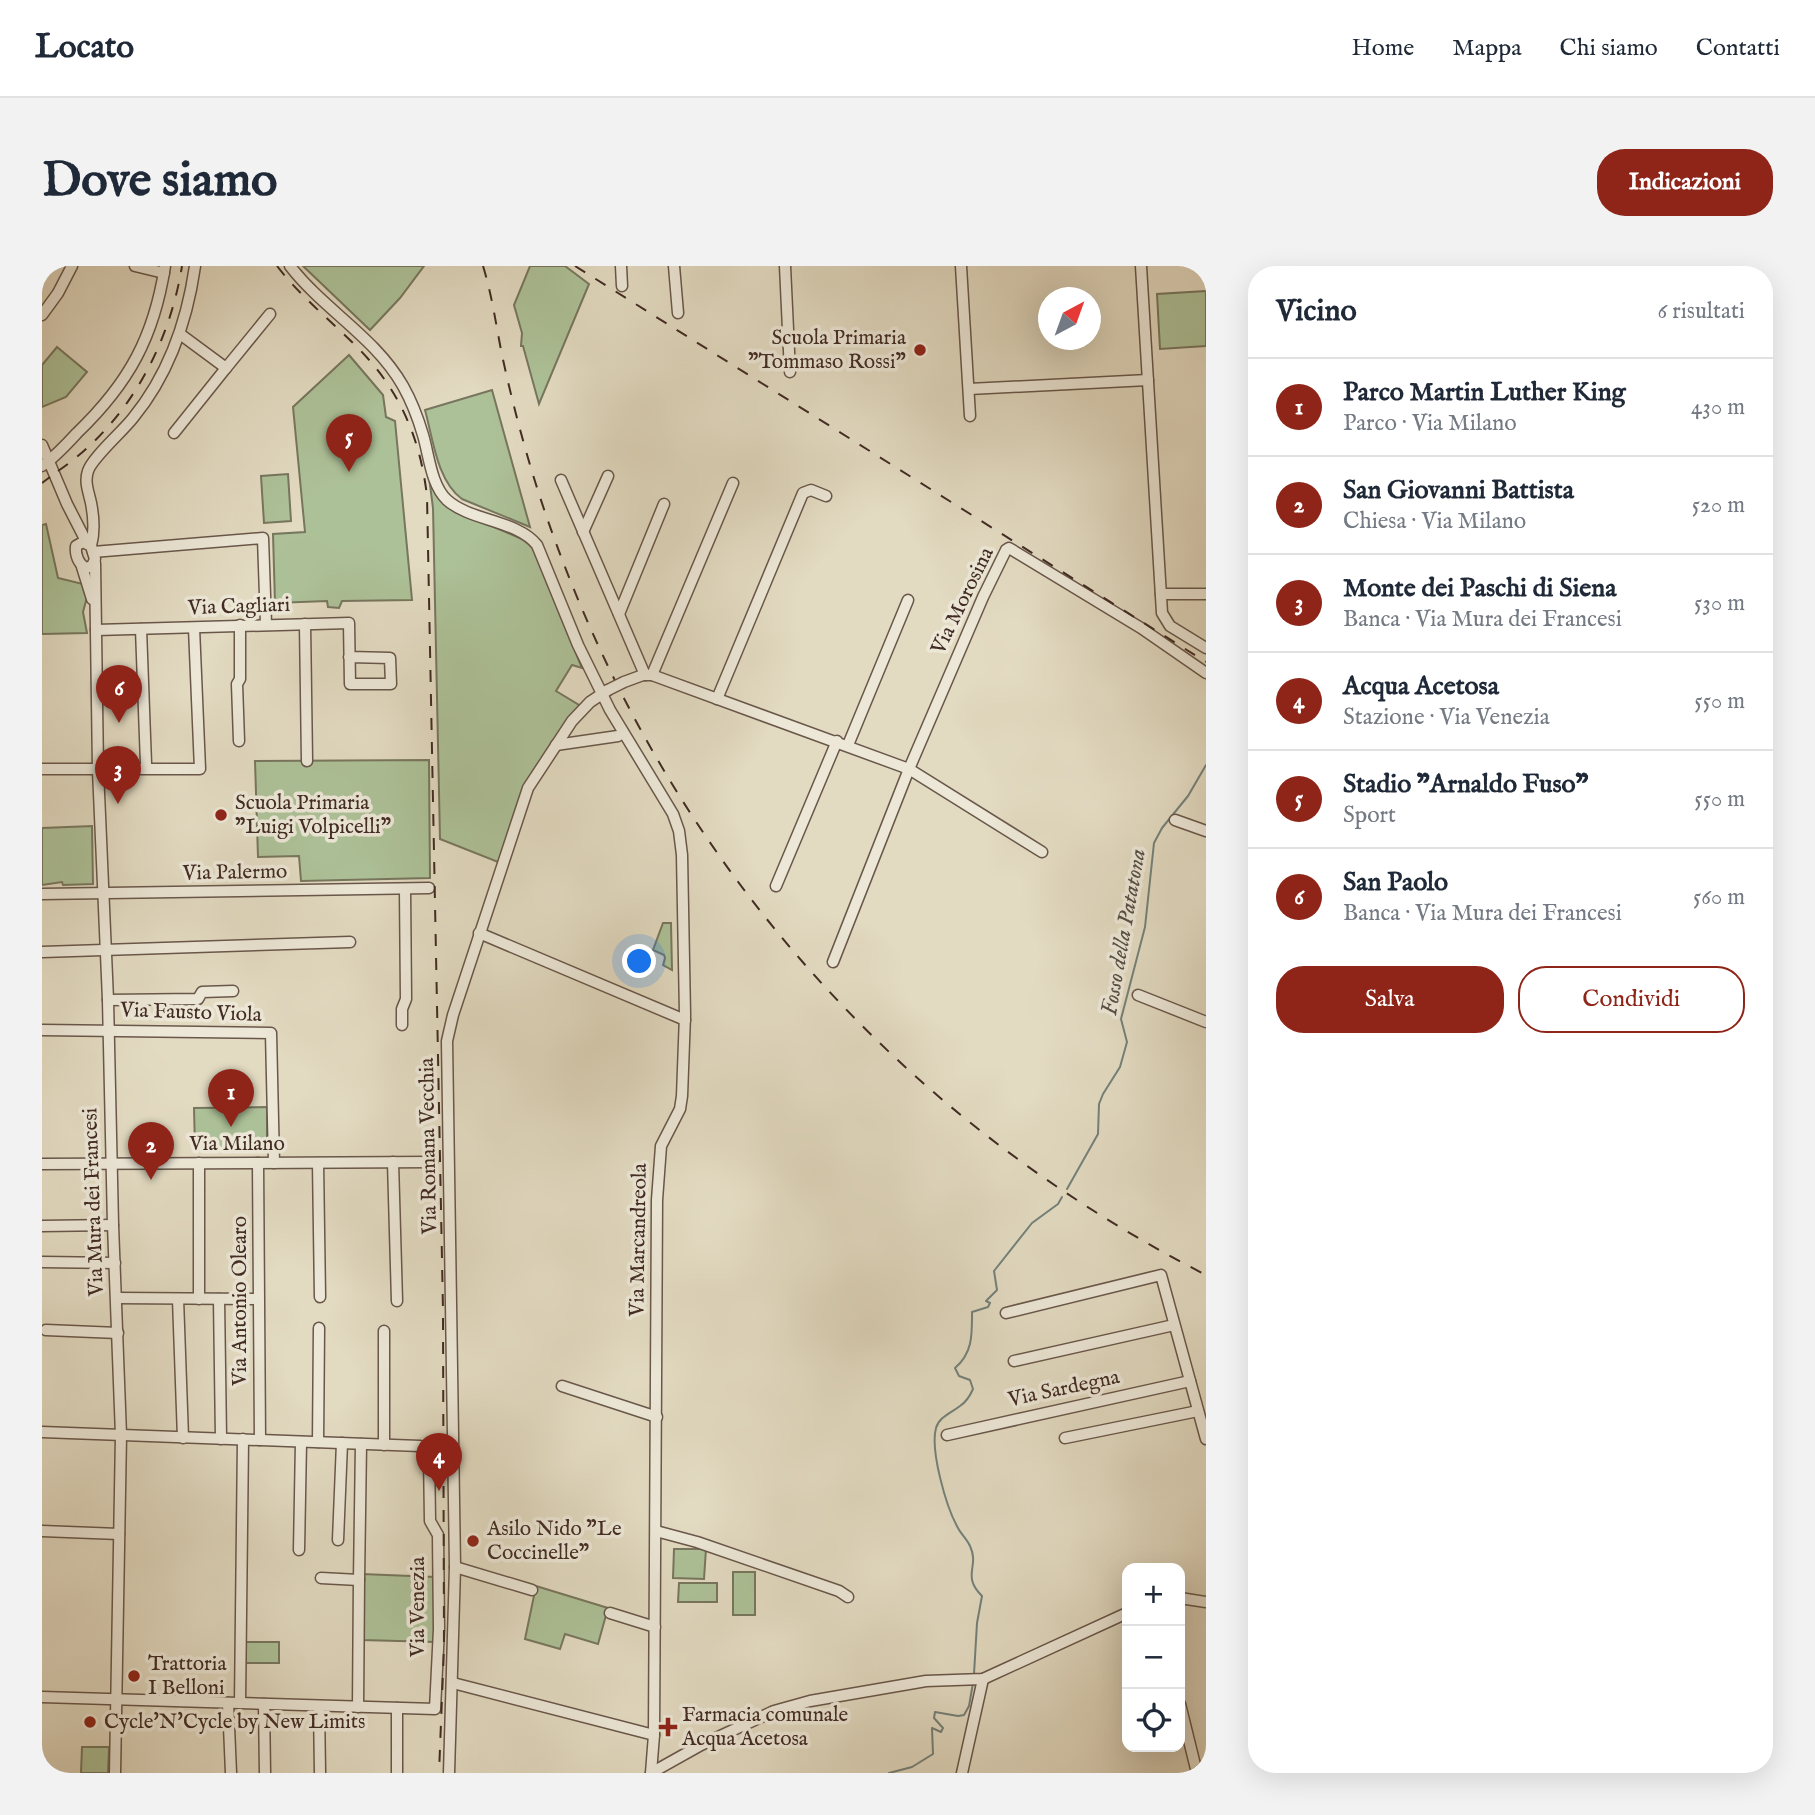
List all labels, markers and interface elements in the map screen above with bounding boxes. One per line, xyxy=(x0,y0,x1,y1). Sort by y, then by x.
text: Locato xyxy=(35,27,134,69)
text: Home xyxy=(1352,33,1414,64)
text: Mappa xyxy=(1452,33,1522,64)
text: Chi siamo xyxy=(1560,33,1658,64)
text: Contatti xyxy=(1696,33,1780,64)
button: Indicazioni xyxy=(1597,149,1773,216)
text: Dove siamo xyxy=(42,151,278,213)
north arrow xyxy=(1038,287,1101,350)
text: Vicino xyxy=(1276,293,1357,331)
text: 6 risultati xyxy=(1657,297,1745,326)
place label: Scuola Primaria "Tommaso Rossi" xyxy=(748,325,907,376)
marker: Scuola Primaria "Tommaso Rossi" xyxy=(912,342,928,358)
text: Parco Martin Luther King xyxy=(1343,376,1626,409)
text: 1 xyxy=(1295,393,1303,422)
text: 430 m xyxy=(1691,393,1745,422)
text: Parco · Via Milano xyxy=(1343,409,1517,438)
pin: 5 xyxy=(326,414,372,472)
text: San Giovanni Battista xyxy=(1343,474,1574,507)
text: 2 xyxy=(1294,491,1304,520)
text: 520 m xyxy=(1692,491,1745,520)
text: Chiesa · Via Milano xyxy=(1343,507,1526,536)
street label: Via Morosina xyxy=(925,542,1001,660)
text: Monte dei Paschi di Siena xyxy=(1343,572,1616,605)
text: 3 xyxy=(1295,589,1303,618)
text: 530 m xyxy=(1694,589,1745,618)
street label: Via Cagliari xyxy=(186,592,291,622)
text: Banca · Via Mura dei Francesi xyxy=(1343,605,1622,634)
pin: 6 xyxy=(96,665,142,723)
text: Acqua Acetosa xyxy=(1343,670,1499,703)
text: 4 xyxy=(1293,687,1305,716)
text: 550 m xyxy=(1694,687,1745,716)
text: Stazione · Via Venezia xyxy=(1343,703,1550,732)
pin: 3 xyxy=(95,746,141,804)
text: Stadio "Arnaldo Fuso" xyxy=(1343,768,1589,801)
text: 5 xyxy=(1295,785,1303,814)
text: 550 m xyxy=(1694,785,1745,814)
place label: Scuola Primaria "Luigi Volpicelli" xyxy=(235,790,391,841)
text: Sport xyxy=(1343,801,1396,830)
marker: Scuola Primaria "Luigi Volpicelli" xyxy=(213,807,229,823)
water label: Fosso della Patatona xyxy=(1095,846,1153,1018)
street label: Via Palermo xyxy=(181,859,288,887)
text: San Paolo xyxy=(1343,866,1448,899)
text: 6 xyxy=(1294,883,1304,912)
text: 560 m xyxy=(1693,883,1745,912)
text: Banca · Via Mura dei Francesi xyxy=(1343,899,1622,928)
your location xyxy=(622,944,656,978)
button: Salva xyxy=(1276,966,1504,1033)
button: Condividi xyxy=(1518,966,1745,1033)
street label: Via Fausto Viola xyxy=(119,997,263,1029)
street label: Via Romana Vecchia xyxy=(414,1057,444,1235)
pin: 1 xyxy=(208,1069,254,1127)
street label: Via Mura dei Francesi xyxy=(77,1107,111,1298)
pin: 2 xyxy=(128,1122,174,1180)
street label: Via Milano xyxy=(188,1131,285,1158)
street label: Via Marcandreola xyxy=(624,1162,654,1318)
street label: Via Antonio Olearo xyxy=(227,1216,254,1387)
street label: Via Sardegna xyxy=(1005,1364,1123,1414)
pin: 4 xyxy=(416,1433,462,1491)
place label: Asilo Nido "Le Coccinelle" xyxy=(486,1516,622,1567)
marker: Asilo Nido "Le Coccinelle" xyxy=(465,1533,481,1549)
street label: Via Venezia xyxy=(405,1556,432,1658)
map controls xyxy=(1122,1563,1185,1752)
button: + xyxy=(1122,1563,1185,1626)
button: − xyxy=(1122,1626,1185,1689)
place label: Trattoria I Belloni xyxy=(148,1651,227,1702)
marker: Trattoria I Belloni xyxy=(126,1668,142,1684)
button: locate xyxy=(1122,1689,1185,1752)
place label: Farmacia comunale Acqua Acetosa xyxy=(681,1702,849,1753)
place label: Cycle'N'Cycle by New Limits xyxy=(104,1709,365,1736)
marker: Cycle'N'Cycle by New Limits xyxy=(82,1714,98,1730)
marker: Farmacia comunale Acqua Acetosa xyxy=(660,1719,676,1735)

